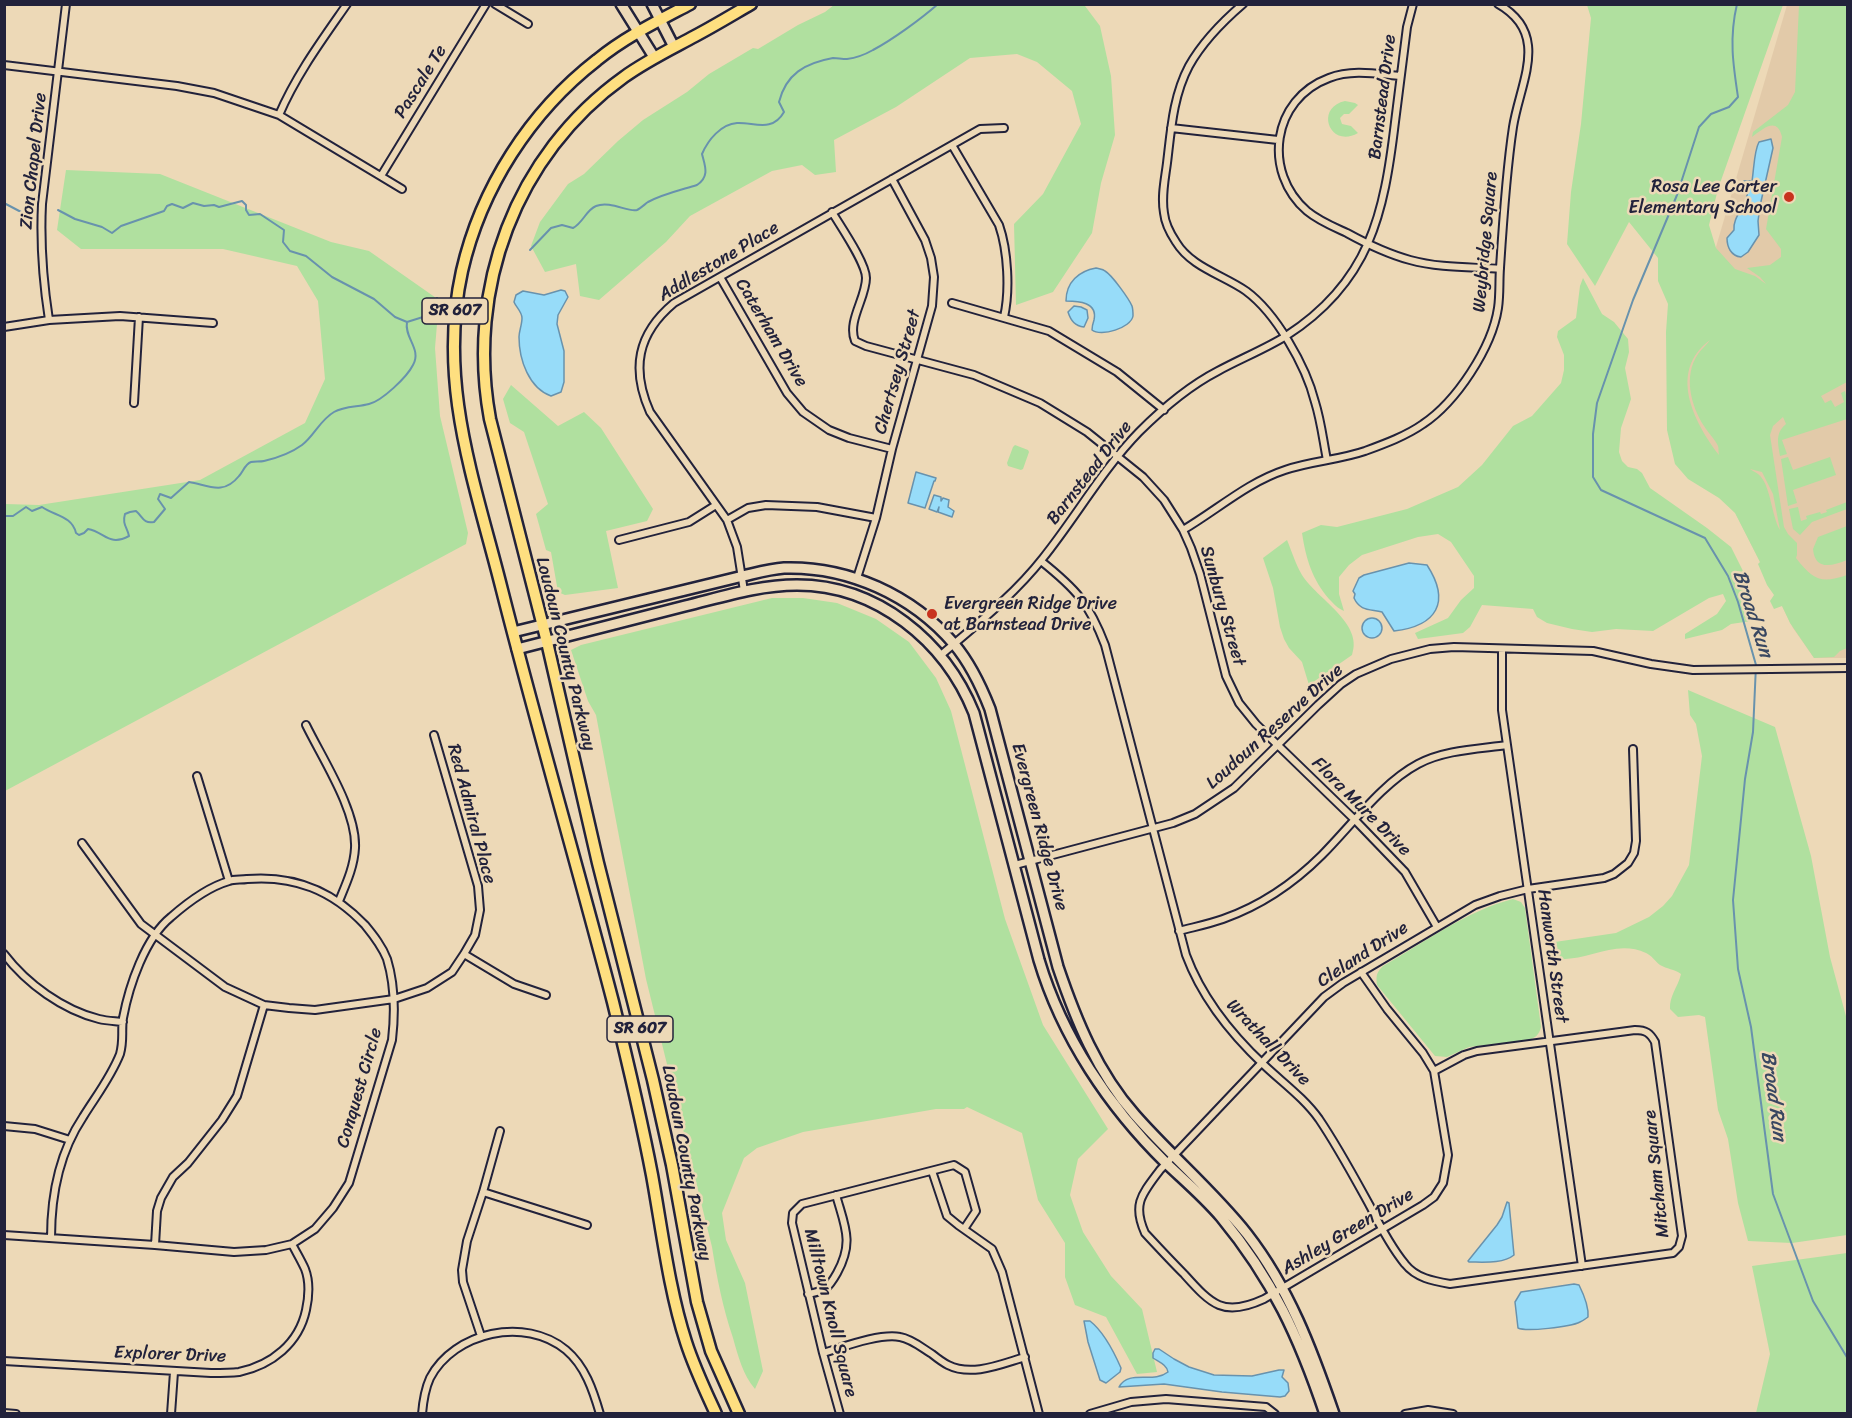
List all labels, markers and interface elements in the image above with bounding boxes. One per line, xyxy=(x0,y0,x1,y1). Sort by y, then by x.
street label: Barnstead Drive xyxy=(1365,33,1401,161)
street label: Pascale Te xyxy=(390,41,452,123)
street label: Zion Chapel Drive xyxy=(16,92,52,230)
street label: Weybridge Square xyxy=(1469,171,1503,313)
place label: Rosa Lee Carter Elementary School xyxy=(1628,176,1777,219)
marker: Rosa Lee Carter Elementary School xyxy=(1782,190,1796,204)
street label: Addlestone Place xyxy=(655,217,783,307)
street label: Caterham Drive xyxy=(730,275,812,391)
road number: SR 607 xyxy=(422,298,488,324)
street label: Chertsey Street xyxy=(870,307,926,437)
street label: Barnstead Drive xyxy=(1043,417,1137,529)
street label: Sunbury Street xyxy=(1195,544,1249,668)
street label: Loudoun County Parkway xyxy=(530,555,600,753)
water label: Broad Run xyxy=(1727,567,1777,661)
place label: Evergreen Ridge Drive at Barnstead Drive xyxy=(944,593,1117,636)
marker: Evergreen Ridge Drive at Barnstead Drive xyxy=(925,607,939,621)
street label: Loudoun Reserve Drive xyxy=(1202,660,1348,794)
street label: Evergreen Ridge Drive xyxy=(1006,741,1072,913)
street label: Red Admiral Place xyxy=(442,742,500,886)
street label: Flora Mure Drive xyxy=(1307,753,1415,861)
street label: Hanworth Street xyxy=(1532,888,1572,1024)
street label: Cleland Drive xyxy=(1313,917,1413,993)
street label: Wrathall Drive xyxy=(1221,995,1315,1091)
road number: SR 607 xyxy=(607,1016,673,1042)
street label: Conquest Circle xyxy=(333,1025,387,1151)
water label: Broad Run xyxy=(1755,1050,1791,1142)
street label: Loudoun County Parkway xyxy=(656,1063,716,1263)
street label: Mitcham Square xyxy=(1640,1109,1674,1239)
street label: Ashley Green Drive xyxy=(1278,1184,1418,1280)
street label: Milltown Knoll Square xyxy=(799,1227,861,1399)
street label: Explorer Drive xyxy=(113,1342,227,1368)

